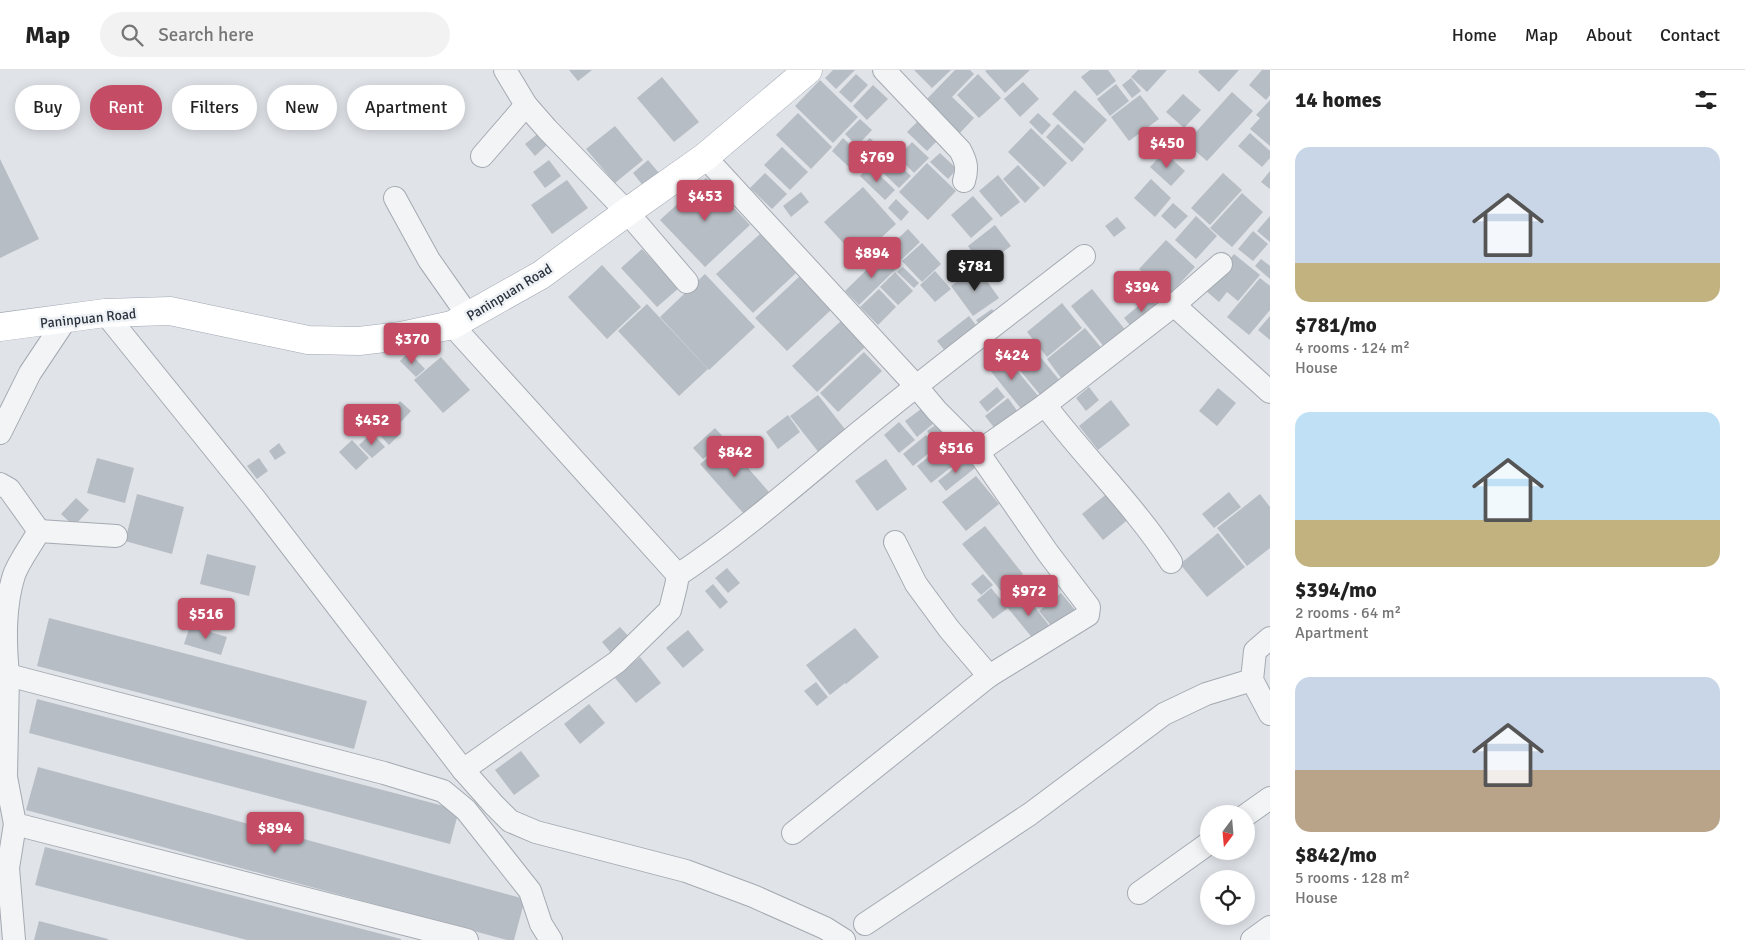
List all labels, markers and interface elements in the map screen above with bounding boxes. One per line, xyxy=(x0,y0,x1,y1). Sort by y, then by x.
search box xyxy=(100,12,450,57)
text: Map xyxy=(25,20,70,50)
icon: search xyxy=(118,21,146,49)
text: Search here xyxy=(158,23,254,47)
text: Home xyxy=(1452,24,1497,46)
text: Map xyxy=(1525,24,1558,46)
text: About xyxy=(1586,24,1632,46)
text: Contact xyxy=(1660,24,1720,46)
chip: Buy xyxy=(15,85,80,130)
chip: Rent xyxy=(90,85,162,130)
chip: Filters xyxy=(172,85,257,130)
chip: New xyxy=(267,85,337,130)
chip: Apartment xyxy=(347,85,465,130)
icon: filters xyxy=(1692,86,1720,114)
text: 14 homes xyxy=(1295,87,1381,113)
pin: $450 xyxy=(1137,126,1197,169)
text: $450 xyxy=(1150,133,1184,153)
pin: $769 xyxy=(847,140,907,183)
text: $769 xyxy=(860,147,894,167)
pin: $453 xyxy=(675,180,735,222)
icon: home xyxy=(1463,180,1553,270)
text: $453 xyxy=(688,186,722,206)
pin: $894 xyxy=(842,236,902,279)
text: $894 xyxy=(855,243,889,263)
pin: $781 xyxy=(945,250,1005,292)
text: $781 xyxy=(958,256,992,276)
street label: Paninpuan Road xyxy=(463,260,555,325)
pin: $394 xyxy=(1112,270,1172,313)
text: $394 xyxy=(1125,277,1159,297)
street label: Paninpuan Road xyxy=(39,305,137,332)
text: $781/mo xyxy=(1295,312,1377,338)
pin: $370 xyxy=(382,322,442,365)
text: $370 xyxy=(395,329,429,349)
pin: $424 xyxy=(982,338,1042,381)
text: 4 rooms · 124 m² xyxy=(1295,338,1410,358)
text: $424 xyxy=(995,345,1029,365)
text: House xyxy=(1295,358,1338,378)
pin: $452 xyxy=(342,404,402,446)
text: $452 xyxy=(355,410,389,430)
pin: $516 xyxy=(926,432,986,474)
pin: $842 xyxy=(705,436,765,478)
text: $516 xyxy=(939,438,973,458)
text: $842 xyxy=(718,442,752,462)
icon: home xyxy=(1463,445,1553,535)
pin: $972 xyxy=(999,574,1059,617)
text: $394/mo xyxy=(1295,577,1377,603)
text: $972 xyxy=(1012,581,1046,601)
pin: $516 xyxy=(176,598,236,640)
text: 2 rooms · 64 m² xyxy=(1295,603,1401,623)
text: $516 xyxy=(189,604,223,624)
text: Apartment xyxy=(1295,623,1368,643)
icon: home xyxy=(1463,710,1553,800)
north arrow xyxy=(1200,805,1255,860)
map controls xyxy=(1200,805,1255,925)
pin: $894 xyxy=(245,812,305,854)
text: $894 xyxy=(258,818,292,838)
text: $842/mo xyxy=(1295,842,1377,868)
text: 5 rooms · 128 m² xyxy=(1295,868,1410,888)
button: locate xyxy=(1200,870,1255,925)
text: House xyxy=(1295,888,1338,908)

